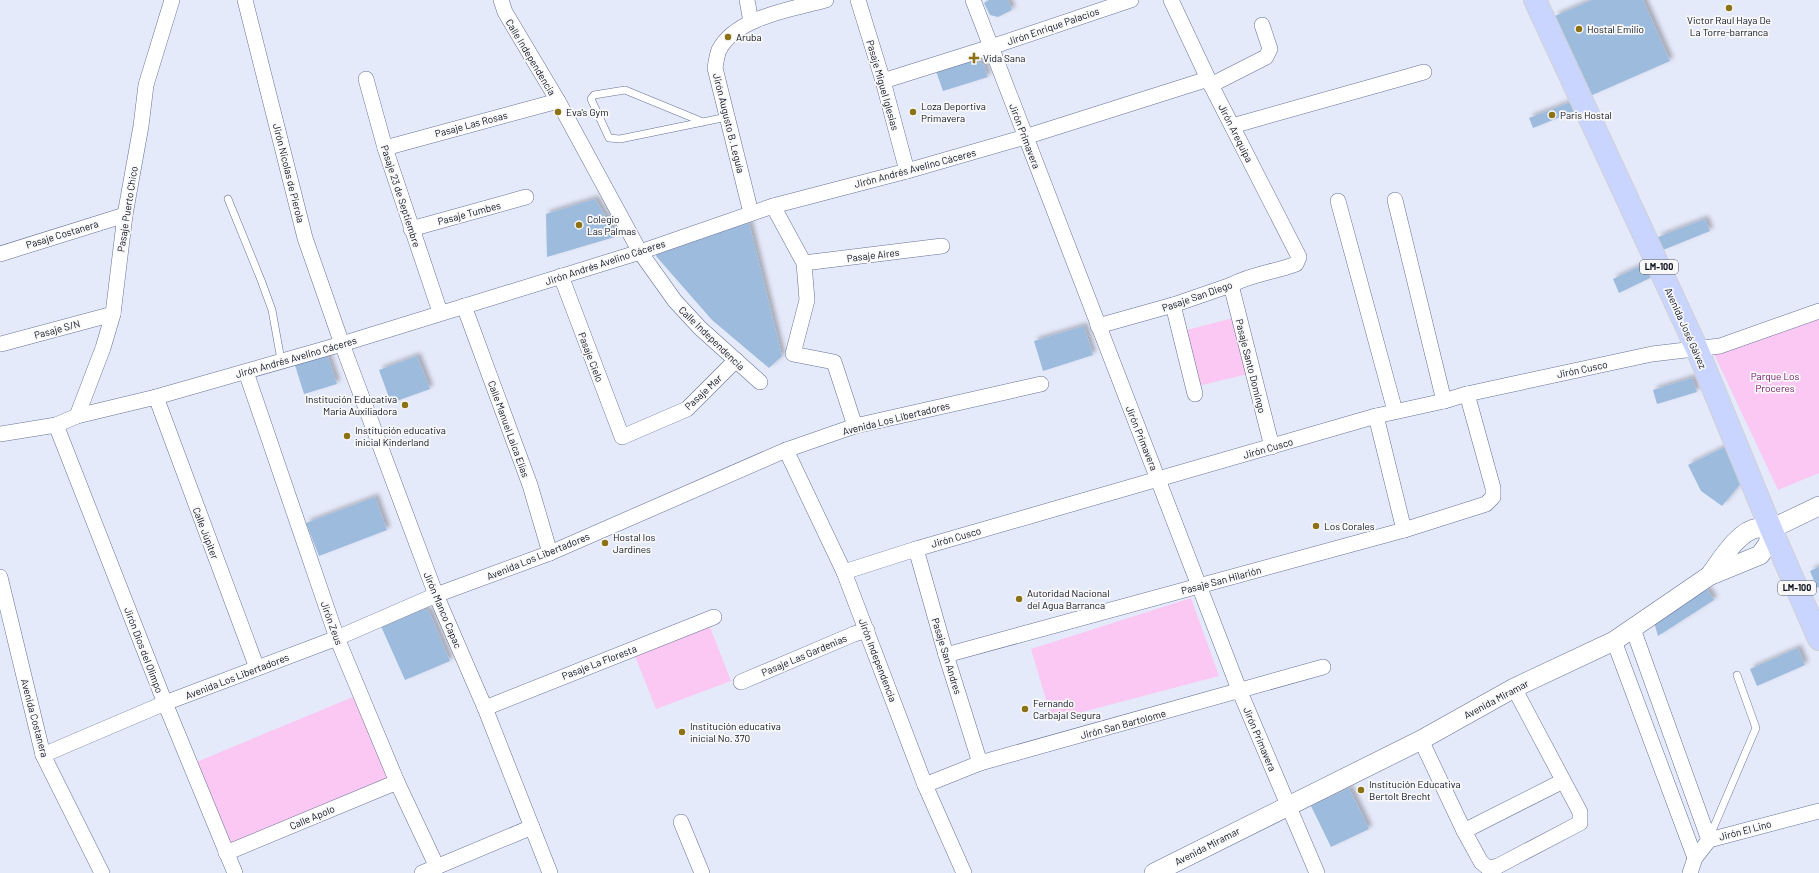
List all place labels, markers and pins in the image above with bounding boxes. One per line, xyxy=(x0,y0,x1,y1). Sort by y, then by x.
marker: Victor Raul Haya De La Torre-barranca xyxy=(1724,3,1734,13)
place label: Victor Raul Haya De La Torre-barranca xyxy=(1687,14,1771,38)
place label: Hostal Emilio xyxy=(1587,23,1644,35)
marker: Hostal Emilio xyxy=(1574,24,1584,34)
place label: Aruba xyxy=(736,31,762,43)
marker: Aruba xyxy=(723,32,733,42)
marker: Vida Sana xyxy=(968,52,980,64)
place label: Vida Sana xyxy=(983,52,1025,64)
place label: Loza Deportiva Primavera xyxy=(921,100,986,124)
place label: Eva's Gym xyxy=(566,106,608,118)
marker: Eva's Gym xyxy=(553,107,563,117)
marker: Loza Deportiva Primavera xyxy=(908,107,918,117)
place label: Paris Hostal xyxy=(1560,109,1612,121)
marker: Paris Hostal xyxy=(1547,110,1557,120)
place label: Colegio Las Palmas xyxy=(587,213,636,237)
marker: Colegio Las Palmas xyxy=(574,220,584,230)
place label: Institución Educativa Maria Auxiliadora xyxy=(305,393,397,417)
marker: Institución Educativa Maria Auxiliadora xyxy=(400,400,410,410)
place label: Institución educativa inicial Kinderland xyxy=(355,424,446,448)
marker: Institución educativa inicial Kinderland xyxy=(342,431,352,441)
place label: Los Corales xyxy=(1324,520,1375,532)
marker: Los Corales xyxy=(1311,521,1321,531)
place label: Hostal los Jardines xyxy=(613,531,656,555)
marker: Hostal los Jardines xyxy=(600,538,610,548)
place label: Autoridad Nacional del Agua Barranca xyxy=(1027,587,1109,611)
marker: Autoridad Nacional del Agua Barranca xyxy=(1014,594,1024,604)
place label: Fernando Carbajal Segura xyxy=(1033,697,1101,721)
marker: Fernando Carbajal Segura xyxy=(1020,704,1030,714)
place label: Institución educativa inicial No. 370 xyxy=(690,720,781,744)
marker: Institución educativa inicial No. 370 xyxy=(677,727,687,737)
place label: Institución Educativa Bertolt Brecht xyxy=(1369,778,1461,802)
marker: Institución Educativa Bertolt Brecht xyxy=(1356,785,1366,795)

